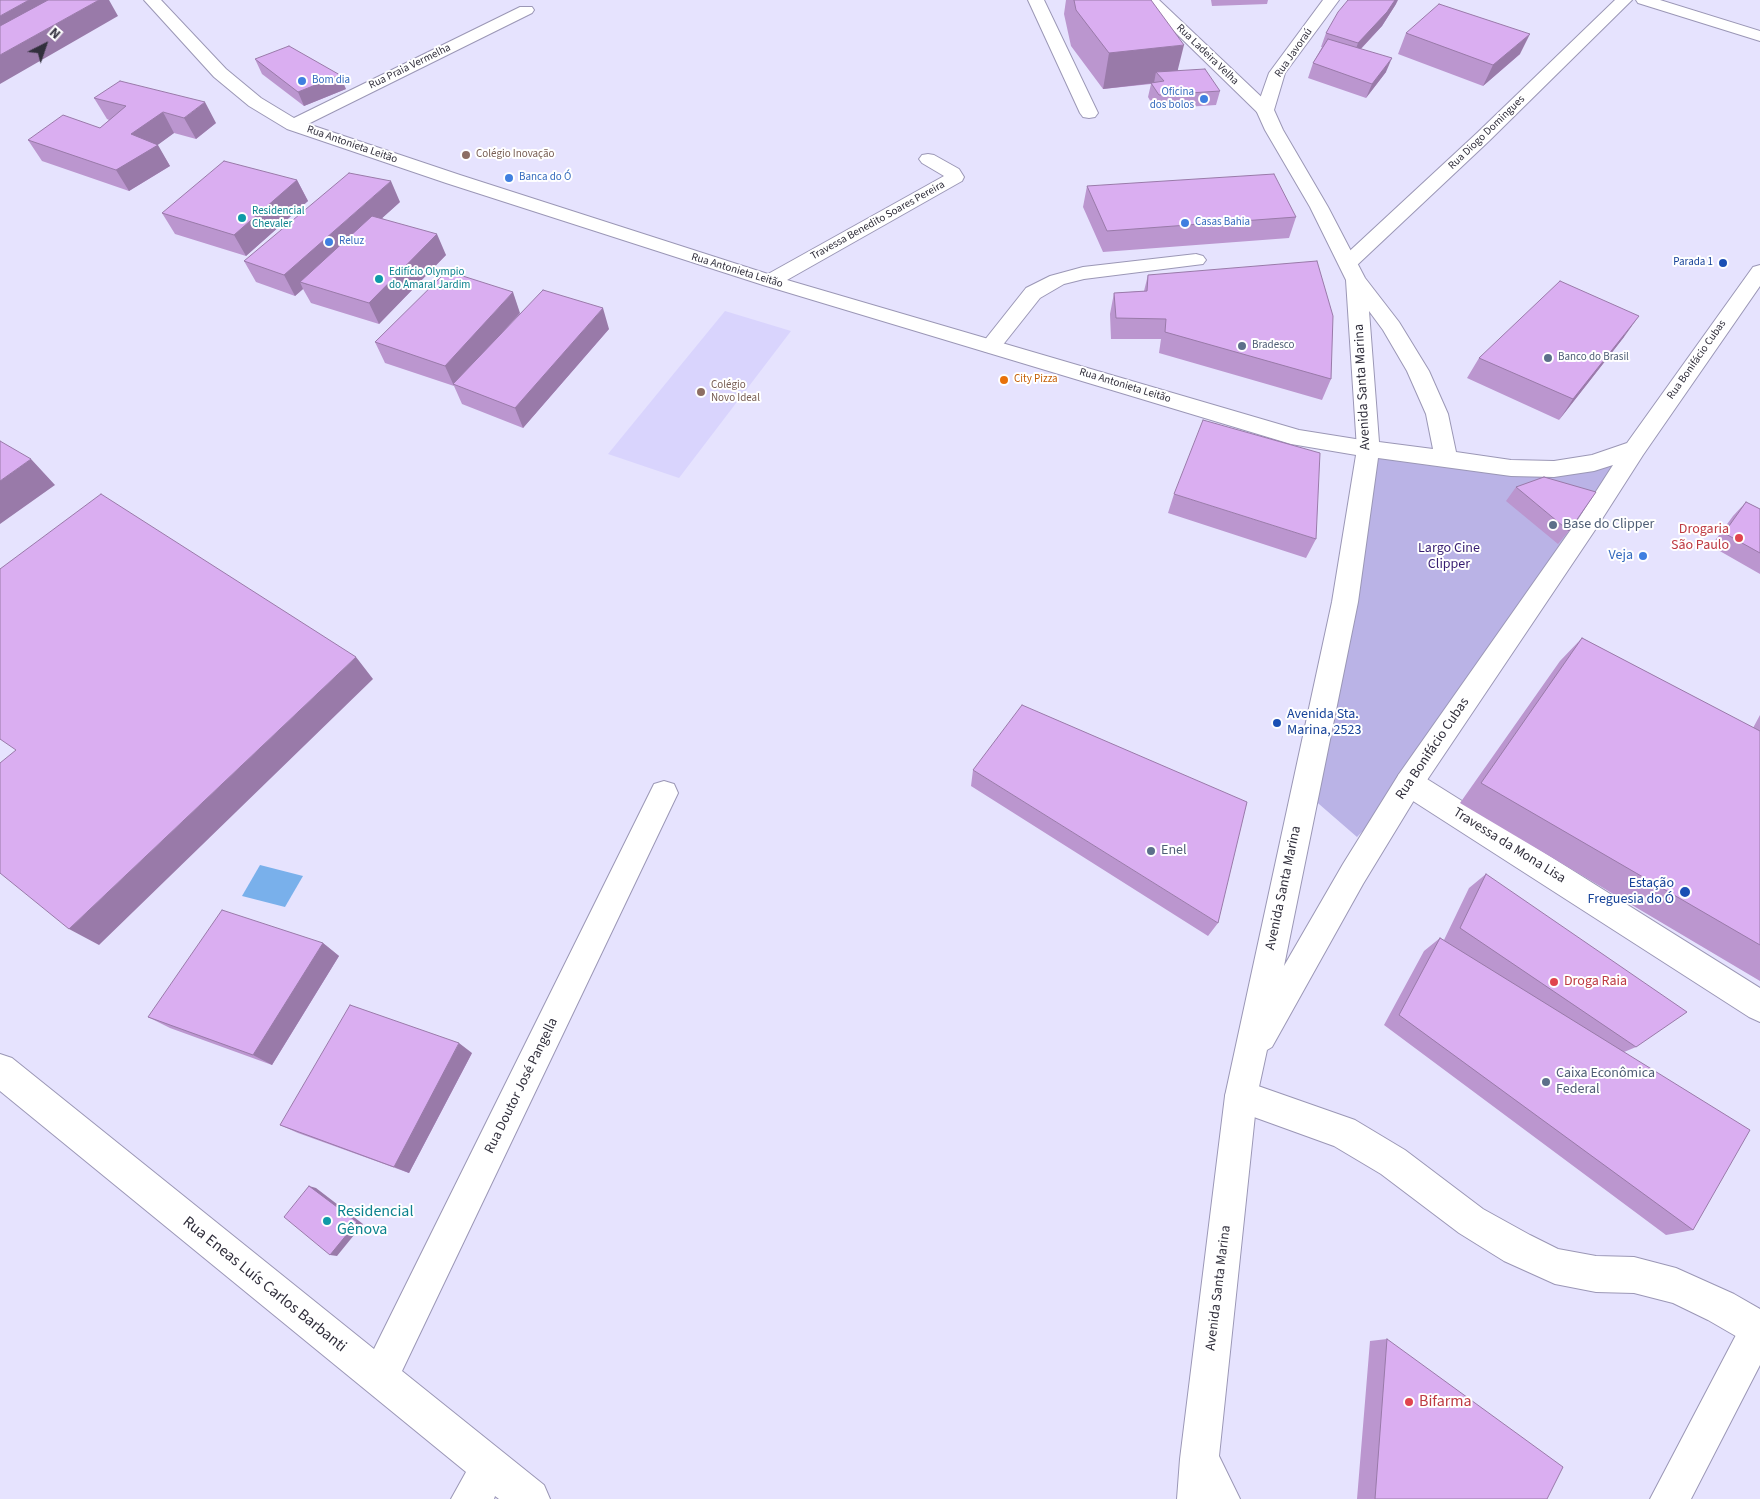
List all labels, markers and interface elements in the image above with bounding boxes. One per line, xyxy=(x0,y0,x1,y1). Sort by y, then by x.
north arrow xyxy=(20,20,70,70)
street label: Rua Ladeira Velha xyxy=(1173,22,1241,88)
text: N xyxy=(45,23,65,44)
street label: Rua Javoraú xyxy=(1272,26,1316,80)
street label: Rua Praia Vermelha xyxy=(367,41,453,93)
place label: Bom dia xyxy=(312,74,350,88)
marker: Bom dia xyxy=(296,75,308,87)
place label: Oficina dos bolos xyxy=(1150,86,1194,112)
marker: Oficina dos bolos xyxy=(1198,93,1210,105)
street label: Rua Diogo Domingues xyxy=(1446,93,1528,173)
street label: Rua Antonieta Leitão xyxy=(305,123,399,167)
place label: Colégio Inovação xyxy=(476,148,555,162)
marker: Colégio Inovação xyxy=(460,149,472,161)
place label: Banca do Ó xyxy=(519,171,571,185)
marker: Banca do Ó xyxy=(503,172,515,184)
street label: Travessa Benedito Soares Pereira xyxy=(809,178,947,264)
place label: Residencial Chevaler xyxy=(252,205,305,231)
marker: Residencial Chevaler xyxy=(236,212,248,224)
place label: Casas Bahia xyxy=(1195,216,1250,230)
marker: Casas Bahia xyxy=(1179,217,1191,229)
place label: Reluz xyxy=(339,235,364,249)
marker: Reluz xyxy=(323,236,335,248)
street label: Rua Antonieta Leitão xyxy=(690,251,784,291)
place label: Parada 1 xyxy=(1673,256,1713,270)
marker: Parada 1 xyxy=(1717,257,1729,269)
place label: Edifício Olympio do Amaral Jardim xyxy=(389,266,470,292)
marker: Edifício Olympio do Amaral Jardim xyxy=(373,273,385,285)
street label: Rua Bonifácio Cubas xyxy=(1665,318,1729,402)
street label: Avenida Santa Marina xyxy=(1351,323,1375,451)
place label: Bradesco xyxy=(1252,339,1294,353)
marker: Bradesco xyxy=(1236,340,1248,352)
place label: Banco do Brasil xyxy=(1558,351,1629,365)
marker: Banco do Brasil xyxy=(1542,352,1554,364)
street label: Rua Antonieta Leitão xyxy=(1078,366,1172,406)
place label: City Pizza xyxy=(1014,373,1058,387)
marker: City Pizza xyxy=(998,374,1010,386)
place label: Colégio Novo Ideal xyxy=(711,379,760,405)
marker: Colégio Novo Ideal xyxy=(695,386,707,398)
place label: Base do Clipper xyxy=(1563,517,1654,533)
marker: Base do Clipper xyxy=(1547,519,1559,531)
place label: Drogaria São Paulo xyxy=(1671,522,1729,554)
marker: Drogaria São Paulo xyxy=(1733,532,1745,544)
park label: Largo Cine Clipper xyxy=(1418,541,1480,574)
place label: Veja xyxy=(1609,548,1633,564)
marker: Veja xyxy=(1637,550,1649,562)
street label: Rua Bonifácio Cubas xyxy=(1393,695,1473,803)
place label: Avenida Sta. Marina, 2523 xyxy=(1287,707,1361,740)
marker: Avenida Sta. Marina, 2523 xyxy=(1271,717,1283,729)
street label: Travessa da Mona Lisa xyxy=(1450,805,1568,887)
street label: Avenida Santa Marina xyxy=(1263,824,1305,952)
place label: Enel xyxy=(1161,843,1187,859)
marker: Enel xyxy=(1145,845,1157,857)
place label: Estação Freguesia do Ó xyxy=(1588,876,1674,909)
marker: Estação Freguesia do Ó xyxy=(1678,885,1692,899)
place label: Droga Raia xyxy=(1564,974,1627,990)
marker: Droga Raia xyxy=(1548,976,1560,988)
street label: Rua Doutor José Pangella xyxy=(482,1015,562,1157)
place label: Caixa Econômica Federal xyxy=(1556,1066,1655,1098)
marker: Caixa Econômica Federal xyxy=(1540,1076,1552,1088)
place label: Residencial Gênova xyxy=(337,1202,413,1240)
street label: Rua Eneas Luís Carlos Barbanti xyxy=(178,1213,350,1357)
marker: Residencial Gênova xyxy=(321,1215,333,1227)
street label: Avenida Santa Marina xyxy=(1203,1224,1235,1352)
place label: Bifarma xyxy=(1419,1392,1472,1412)
marker: Bifarma xyxy=(1403,1396,1415,1408)

